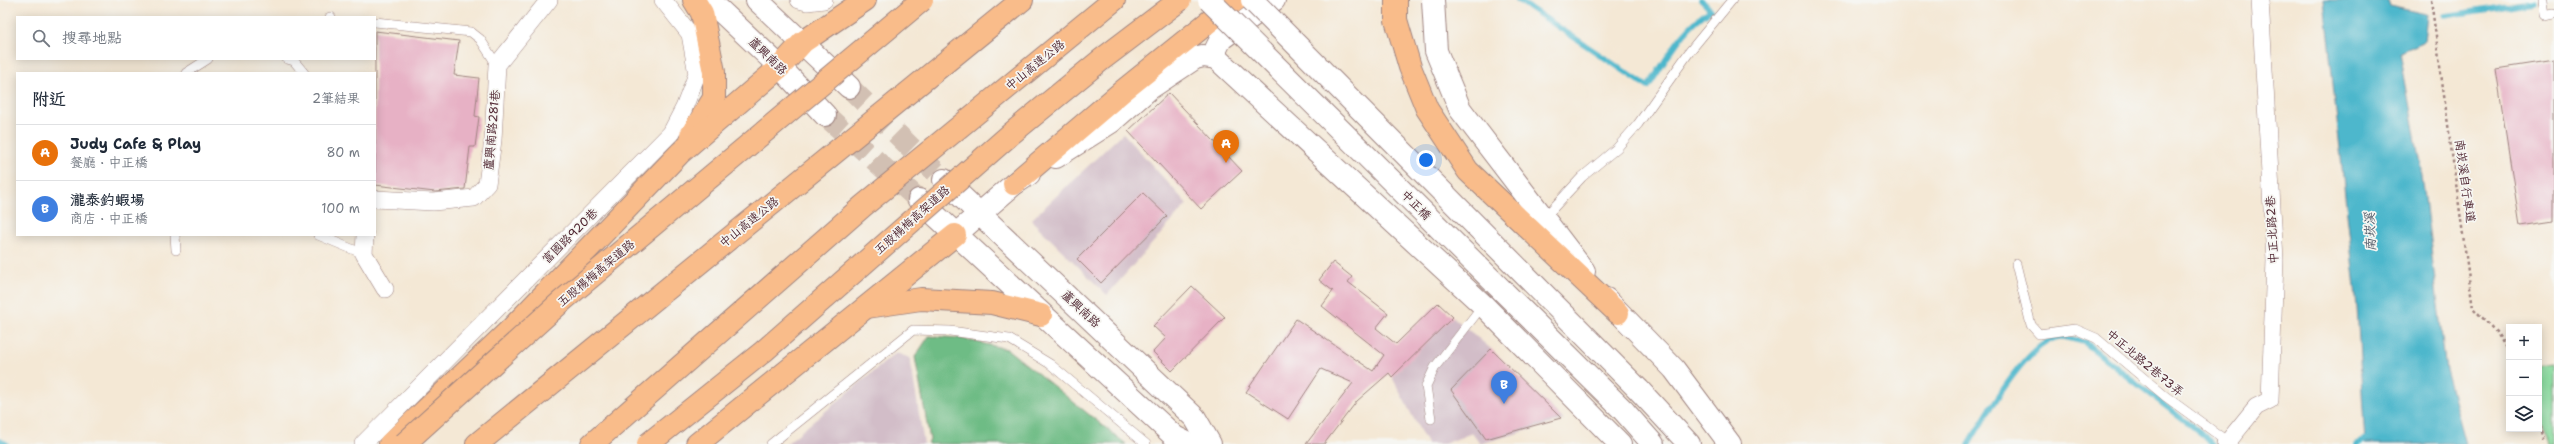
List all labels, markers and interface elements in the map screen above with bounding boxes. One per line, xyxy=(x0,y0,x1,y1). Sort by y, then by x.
search box xyxy=(16,16,376,60)
icon: search xyxy=(30,27,52,49)
text: 搜尋地點 xyxy=(62,28,122,48)
street label: 蘆興南路 xyxy=(745,34,791,78)
street label: 中山高速公路 xyxy=(1002,36,1068,94)
text: 附近 xyxy=(32,88,66,110)
street label: 蘆興南路281巷 xyxy=(481,89,503,171)
text: 2筆結果 xyxy=(312,90,360,107)
pin: A xyxy=(1213,130,1239,163)
text: Judy Cafe & Play xyxy=(70,134,201,154)
street label: 南崁溪自行車道 xyxy=(2451,138,2479,224)
text: A xyxy=(40,144,50,161)
text: 80 m xyxy=(326,144,360,161)
your location xyxy=(1416,150,1436,170)
text: 餐廳 · 中正橋 xyxy=(70,154,148,171)
street label: 五股楊梅高架道路 xyxy=(871,182,953,258)
street label: 中正橋 xyxy=(1398,187,1434,223)
text: 瀧泰釣蝦場 xyxy=(70,190,145,210)
street label: 中山高速公路 xyxy=(716,193,782,251)
street label: 中正北路2巷 xyxy=(2262,195,2282,265)
text: B xyxy=(41,200,49,217)
text: 100 m xyxy=(321,200,360,217)
street label: 富國路920巷 xyxy=(539,205,601,267)
text: 商店 · 中正橋 xyxy=(70,210,148,227)
water label: 南崁溪 xyxy=(2361,211,2379,252)
street label: 五股楊梅高架道路 xyxy=(554,236,638,310)
street label: 蘆興南路 xyxy=(1058,287,1104,331)
map controls xyxy=(2506,324,2542,432)
button: + xyxy=(2506,324,2542,360)
street label: 中正北路2巷73弄 xyxy=(2103,326,2187,400)
button: − xyxy=(2506,360,2542,396)
pin: B xyxy=(1491,371,1517,404)
button: layers xyxy=(2506,396,2542,432)

